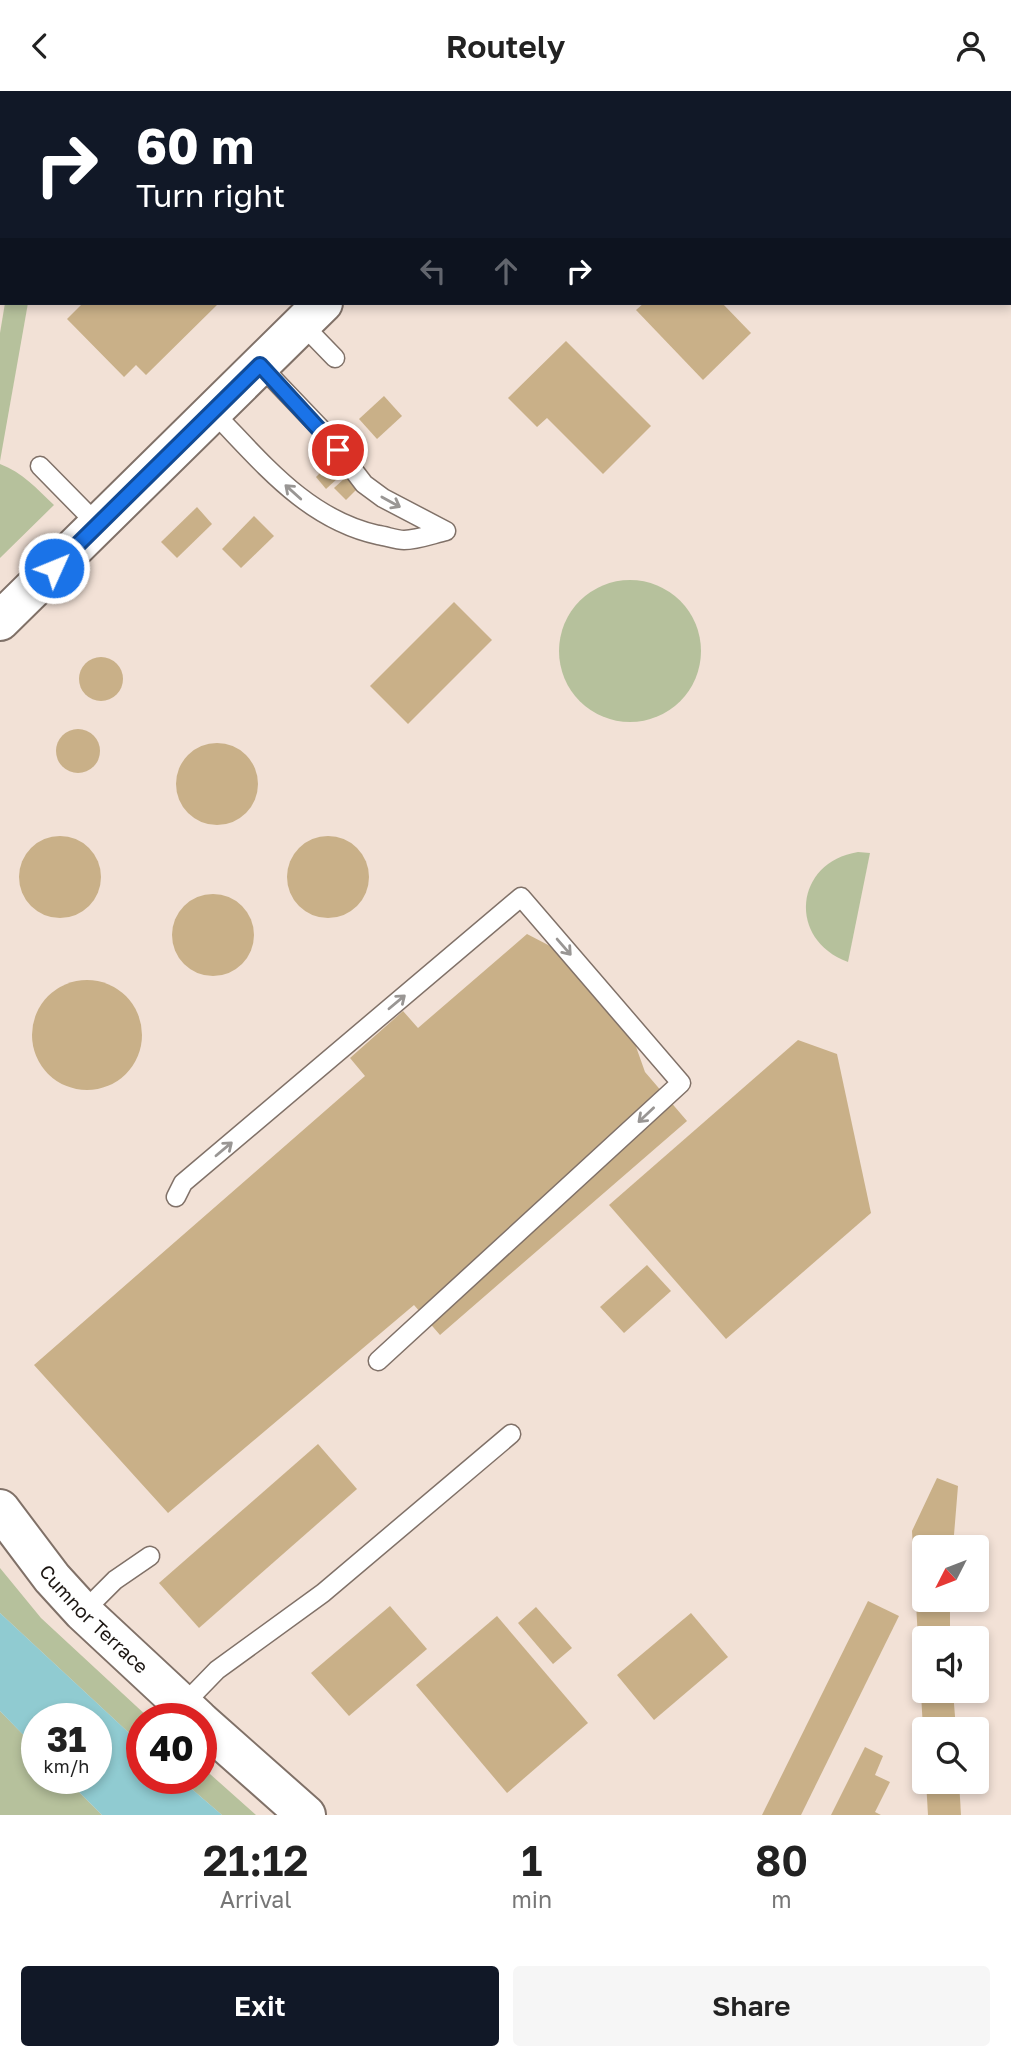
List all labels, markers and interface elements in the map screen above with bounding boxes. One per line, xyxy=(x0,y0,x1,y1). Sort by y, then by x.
icon: back xyxy=(21,27,59,65)
text: Routely xyxy=(446,27,565,65)
icon: person xyxy=(952,27,990,65)
text: 60 m xyxy=(136,116,254,175)
icon: right xyxy=(21,119,112,210)
text: Turn right xyxy=(136,176,285,214)
icon: left xyxy=(414,252,452,290)
icon: ahead xyxy=(487,252,525,290)
icon: right xyxy=(560,252,598,290)
pin xyxy=(308,420,368,480)
icon: arrive xyxy=(319,431,357,469)
one-way arrow xyxy=(284,484,302,500)
one-way arrow xyxy=(380,496,401,509)
position arrow xyxy=(17,531,91,605)
one-way arrow xyxy=(556,938,572,956)
one-way arrow xyxy=(388,994,406,1010)
one-way arrow xyxy=(638,1107,656,1123)
one-way arrow xyxy=(214,1141,232,1157)
north arrow xyxy=(912,1535,989,1612)
map controls xyxy=(912,1535,989,1794)
street label: Cumnor Terrace xyxy=(35,1560,153,1678)
button: sound xyxy=(912,1626,989,1703)
speed limit sign: 40 xyxy=(126,1703,217,1794)
button: search xyxy=(912,1717,989,1794)
text: 31 xyxy=(47,1718,86,1760)
text: km/h xyxy=(44,1755,89,1777)
text: 21:12 xyxy=(203,1835,309,1885)
text: 1 xyxy=(521,1835,542,1885)
text: 80 xyxy=(755,1835,808,1885)
text: Arrival xyxy=(220,1885,292,1913)
text: min xyxy=(511,1885,552,1913)
text: m xyxy=(771,1885,792,1913)
button: Exit xyxy=(21,1966,499,2046)
button: Share xyxy=(513,1966,990,2046)

